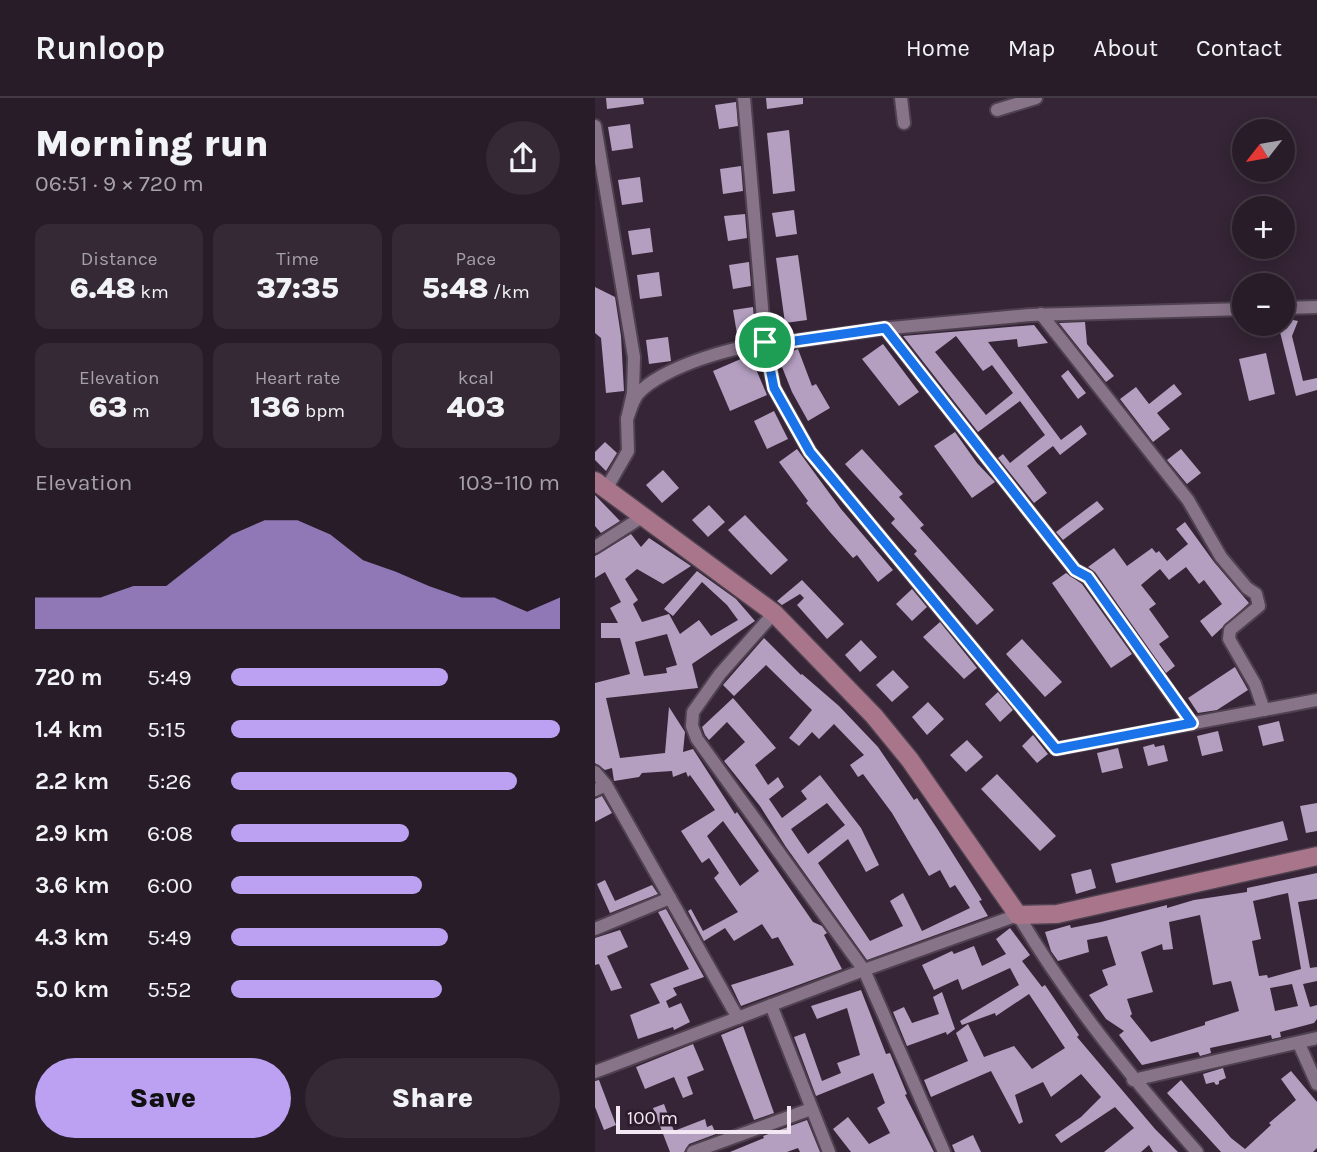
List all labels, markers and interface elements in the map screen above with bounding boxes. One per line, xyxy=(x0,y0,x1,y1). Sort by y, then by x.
text: Runloop xyxy=(35,29,165,67)
text: Home xyxy=(906,34,970,62)
text: Map xyxy=(1008,34,1055,62)
text: About xyxy=(1093,34,1158,62)
text: Contact xyxy=(1196,34,1282,62)
north arrow xyxy=(1232,119,1295,182)
map controls xyxy=(1232,119,1295,336)
text: Morning run xyxy=(35,121,269,166)
button: share xyxy=(486,121,560,195)
text: 06:51 · 9 × 720 m xyxy=(35,170,204,197)
button: + xyxy=(1232,196,1295,259)
text: Distance xyxy=(81,248,158,270)
text: Time xyxy=(276,248,319,270)
text: Pace xyxy=(456,248,496,270)
text: 6.48 xyxy=(70,270,136,306)
text: 37:35 xyxy=(256,270,339,306)
text: 5:48 xyxy=(422,270,489,306)
button: − xyxy=(1232,273,1295,336)
text: km xyxy=(136,281,169,303)
text: /km xyxy=(489,281,530,303)
pin xyxy=(735,312,795,372)
icon: arrive xyxy=(746,323,784,361)
text: Elevation xyxy=(79,367,159,389)
text: Heart rate xyxy=(255,367,340,389)
text: kcal xyxy=(458,367,494,389)
text: 63 xyxy=(89,389,127,425)
text: 136 xyxy=(250,389,300,425)
text: 403 xyxy=(446,389,505,425)
text: m xyxy=(127,400,150,422)
text: bpm xyxy=(300,400,345,422)
text: Elevation xyxy=(35,469,132,496)
text: 103–110 m xyxy=(458,469,560,496)
text: 720 m xyxy=(35,664,103,691)
text: 5:49 xyxy=(147,664,191,691)
text: 1.4 km xyxy=(35,716,103,743)
text: 5:15 xyxy=(147,716,186,743)
text: 2.2 km xyxy=(35,768,109,795)
text: 5:26 xyxy=(147,768,192,795)
text: 2.9 km xyxy=(35,820,109,847)
text: 6:08 xyxy=(147,820,193,847)
text: 3.6 km xyxy=(35,872,109,899)
text: 6:00 xyxy=(147,872,193,899)
text: 4.3 km xyxy=(35,924,109,951)
text: 5:49 xyxy=(147,924,191,951)
text: 5.0 km xyxy=(35,976,109,1003)
text: 5:52 xyxy=(147,976,192,1003)
button: Save xyxy=(35,1058,291,1138)
button: Share xyxy=(305,1058,560,1138)
scale bar xyxy=(616,1103,791,1135)
text: 100 m xyxy=(627,1107,678,1129)

